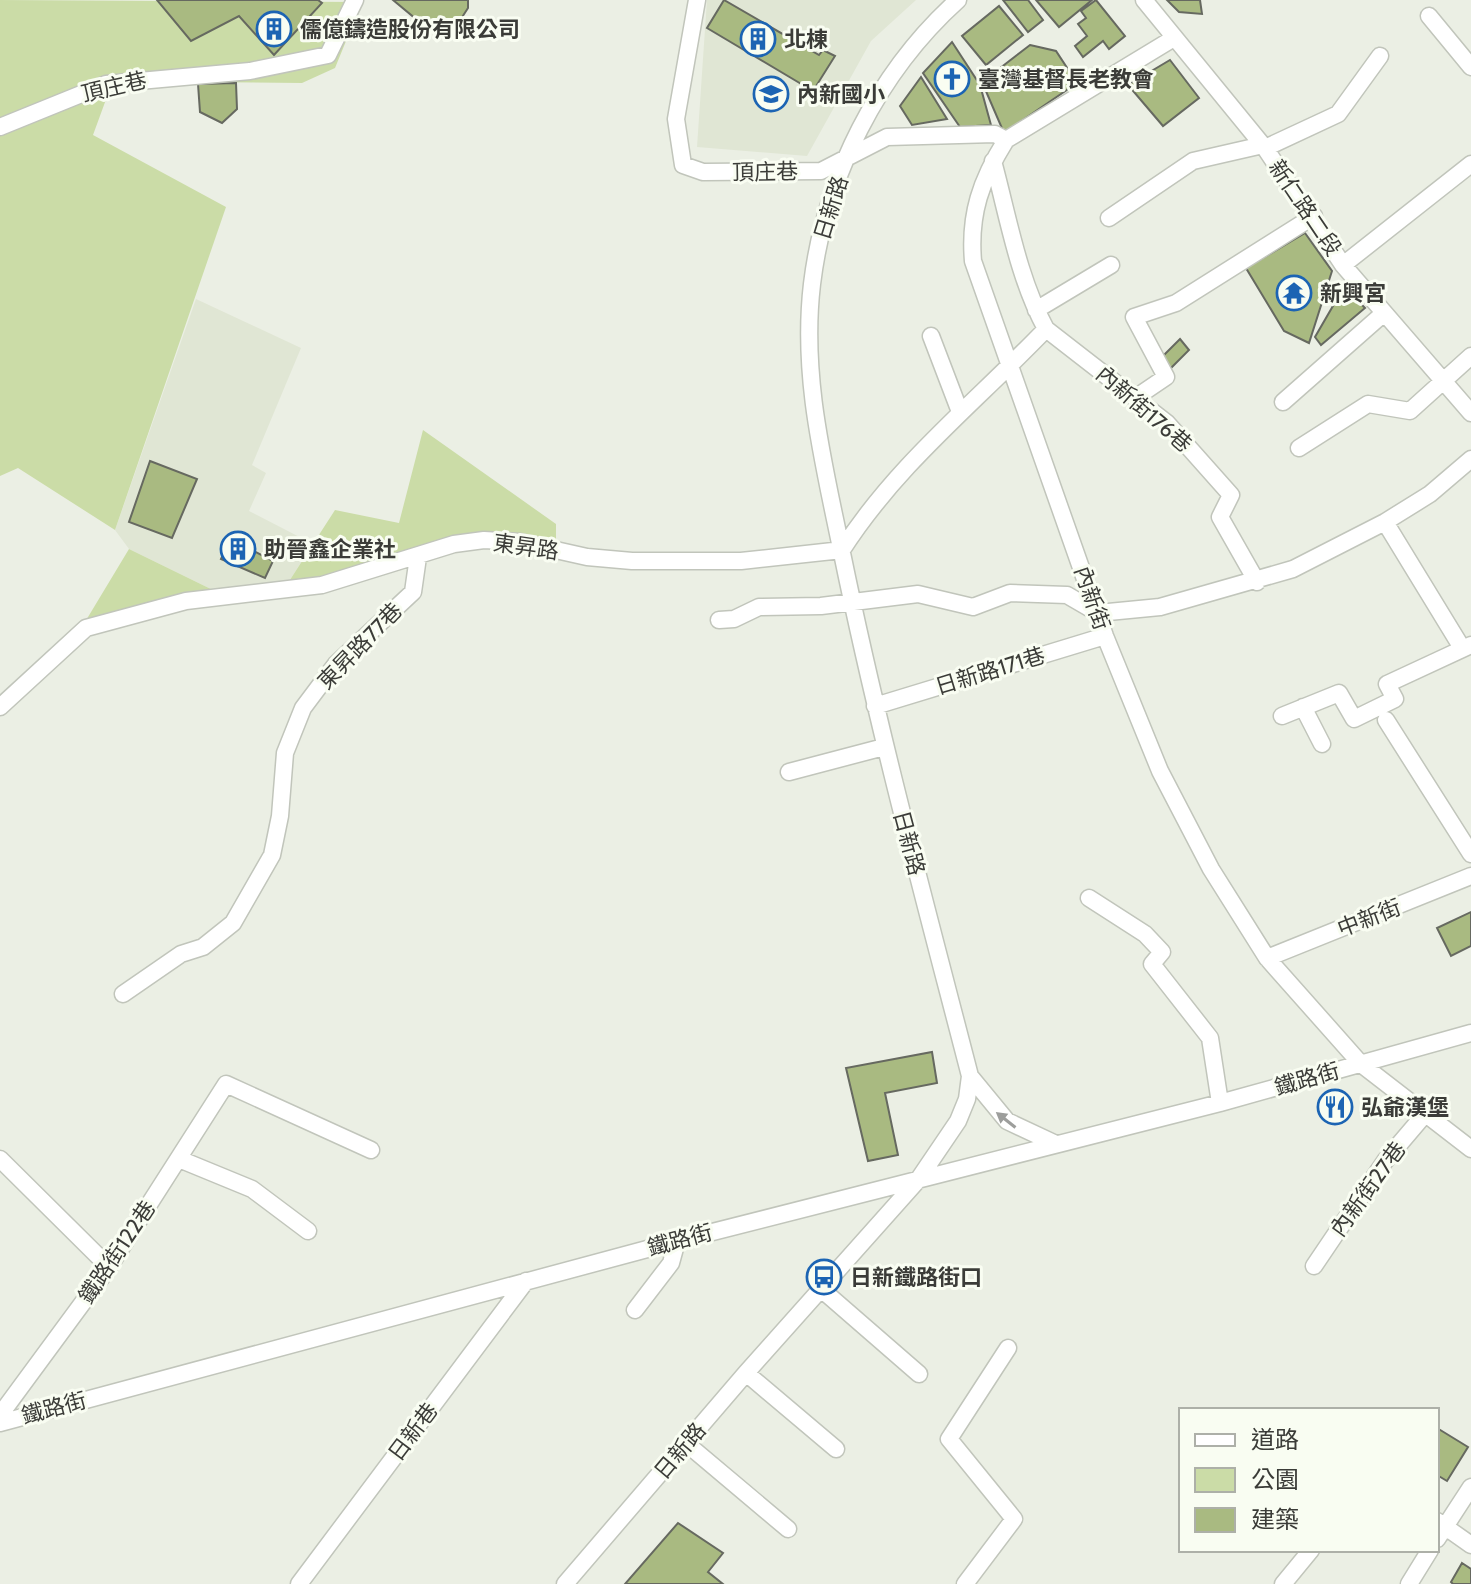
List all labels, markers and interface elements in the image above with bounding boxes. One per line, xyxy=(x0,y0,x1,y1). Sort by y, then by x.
building icon: 儒億鑄造股份有限公司 xyxy=(255,10,293,48)
place label: 儒億鑄造股份有限公司 xyxy=(300,16,520,43)
building icon: 北棟 xyxy=(739,20,777,58)
place label: 北棟 xyxy=(784,26,828,53)
church icon: 臺灣基督長老教會 xyxy=(933,60,971,98)
street label: 頂庄巷 xyxy=(79,66,149,108)
place label: 臺灣基督長老教會 xyxy=(978,66,1154,93)
school or university icon: 內新國小 xyxy=(752,75,790,113)
place label: 內新國小 xyxy=(797,81,885,108)
street label: 新仁路二段 xyxy=(1263,155,1347,261)
street label: 頂庄巷 xyxy=(732,158,798,186)
street label: 日新路 xyxy=(808,172,854,244)
temple icon: 新興宮 xyxy=(1275,274,1313,312)
place label: 新興宮 xyxy=(1320,280,1386,307)
street label: 內新街176巷 xyxy=(1091,360,1197,458)
street label: 東昇路 xyxy=(491,529,561,565)
building icon: 助晉鑫企業社 xyxy=(219,530,257,568)
place label: 助晉鑫企業社 xyxy=(264,536,396,563)
street label: 內新街 xyxy=(1068,562,1116,634)
street label: 東昇路77巷 xyxy=(312,597,408,695)
street label: 日新路171巷 xyxy=(932,642,1048,700)
street label: 日新路 xyxy=(887,808,931,878)
street label: 中新街 xyxy=(1333,894,1405,942)
street label: 鐵路街 xyxy=(1272,1057,1342,1101)
restaurant icon: 弘爺漢堡 xyxy=(1316,1088,1354,1126)
place label: 弘爺漢堡 xyxy=(1361,1094,1449,1121)
one-way arrow xyxy=(996,1112,1016,1128)
street label: 內新街27巷 xyxy=(1325,1136,1411,1242)
street label: 鐵路街122巷 xyxy=(73,1195,161,1309)
street label: 鐵路街 xyxy=(645,1218,715,1262)
bus stop icon: 日新鐵路街口 xyxy=(805,1258,843,1296)
place label: 日新鐵路街口 xyxy=(850,1264,982,1291)
street label: 鐵路街 xyxy=(19,1386,89,1430)
street label: 日新巷 xyxy=(382,1398,444,1466)
legend xyxy=(1179,1408,1439,1552)
street label: 日新路 xyxy=(648,1417,712,1485)
text: 道路 xyxy=(1251,1425,1299,1454)
text: 公園 xyxy=(1251,1465,1299,1494)
text: 建築 xyxy=(1251,1505,1299,1534)

